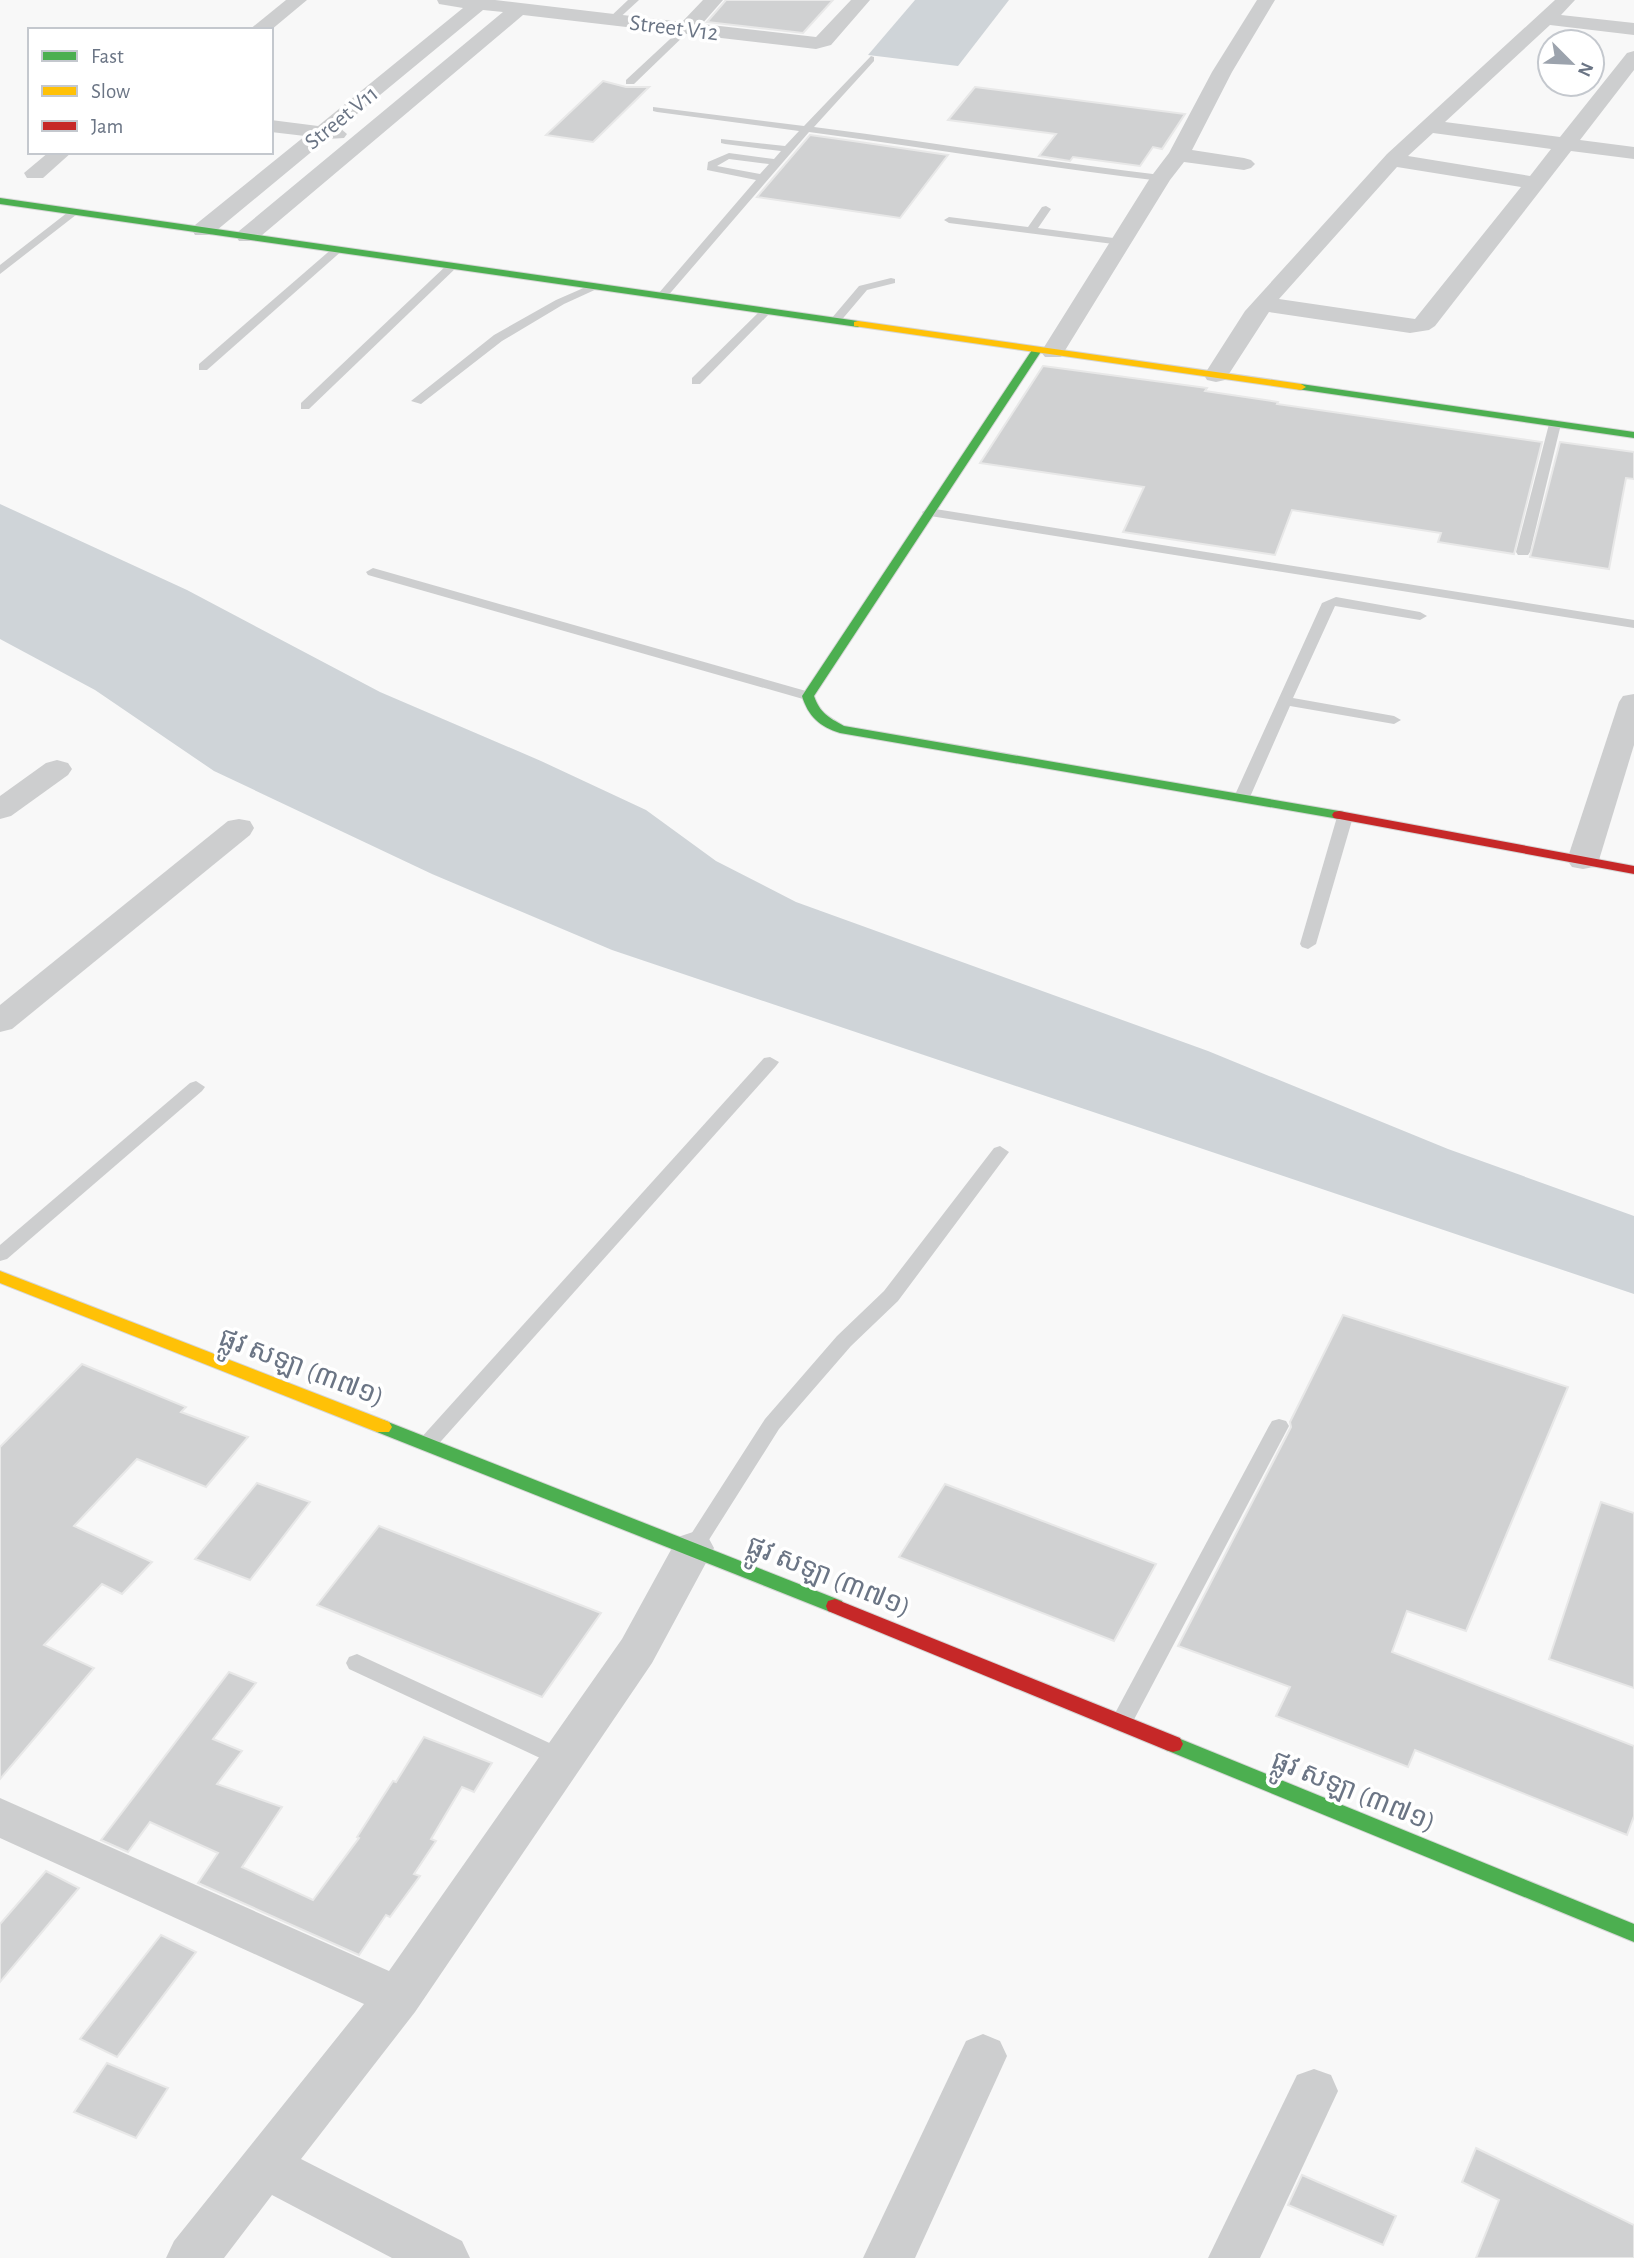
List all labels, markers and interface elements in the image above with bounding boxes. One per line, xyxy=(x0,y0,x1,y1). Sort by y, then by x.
street label: Street V12 xyxy=(628,12,720,45)
legend xyxy=(28,28,273,154)
north arrow xyxy=(1536,28,1606,98)
text: Fast xyxy=(91,46,124,67)
text: N xyxy=(1574,59,1597,79)
text: Slow xyxy=(91,81,130,102)
street label: Street V11 xyxy=(301,82,383,154)
text: Jam xyxy=(91,116,123,137)
street label: ផ្លូវ សឡា (៣៧១) xyxy=(212,1324,388,1421)
street label: ផ្លូវ សឡា (៣៧១) xyxy=(739,1531,914,1631)
street label: ផ្លូវ សឡា (៣៧១) xyxy=(1264,1746,1439,1846)

